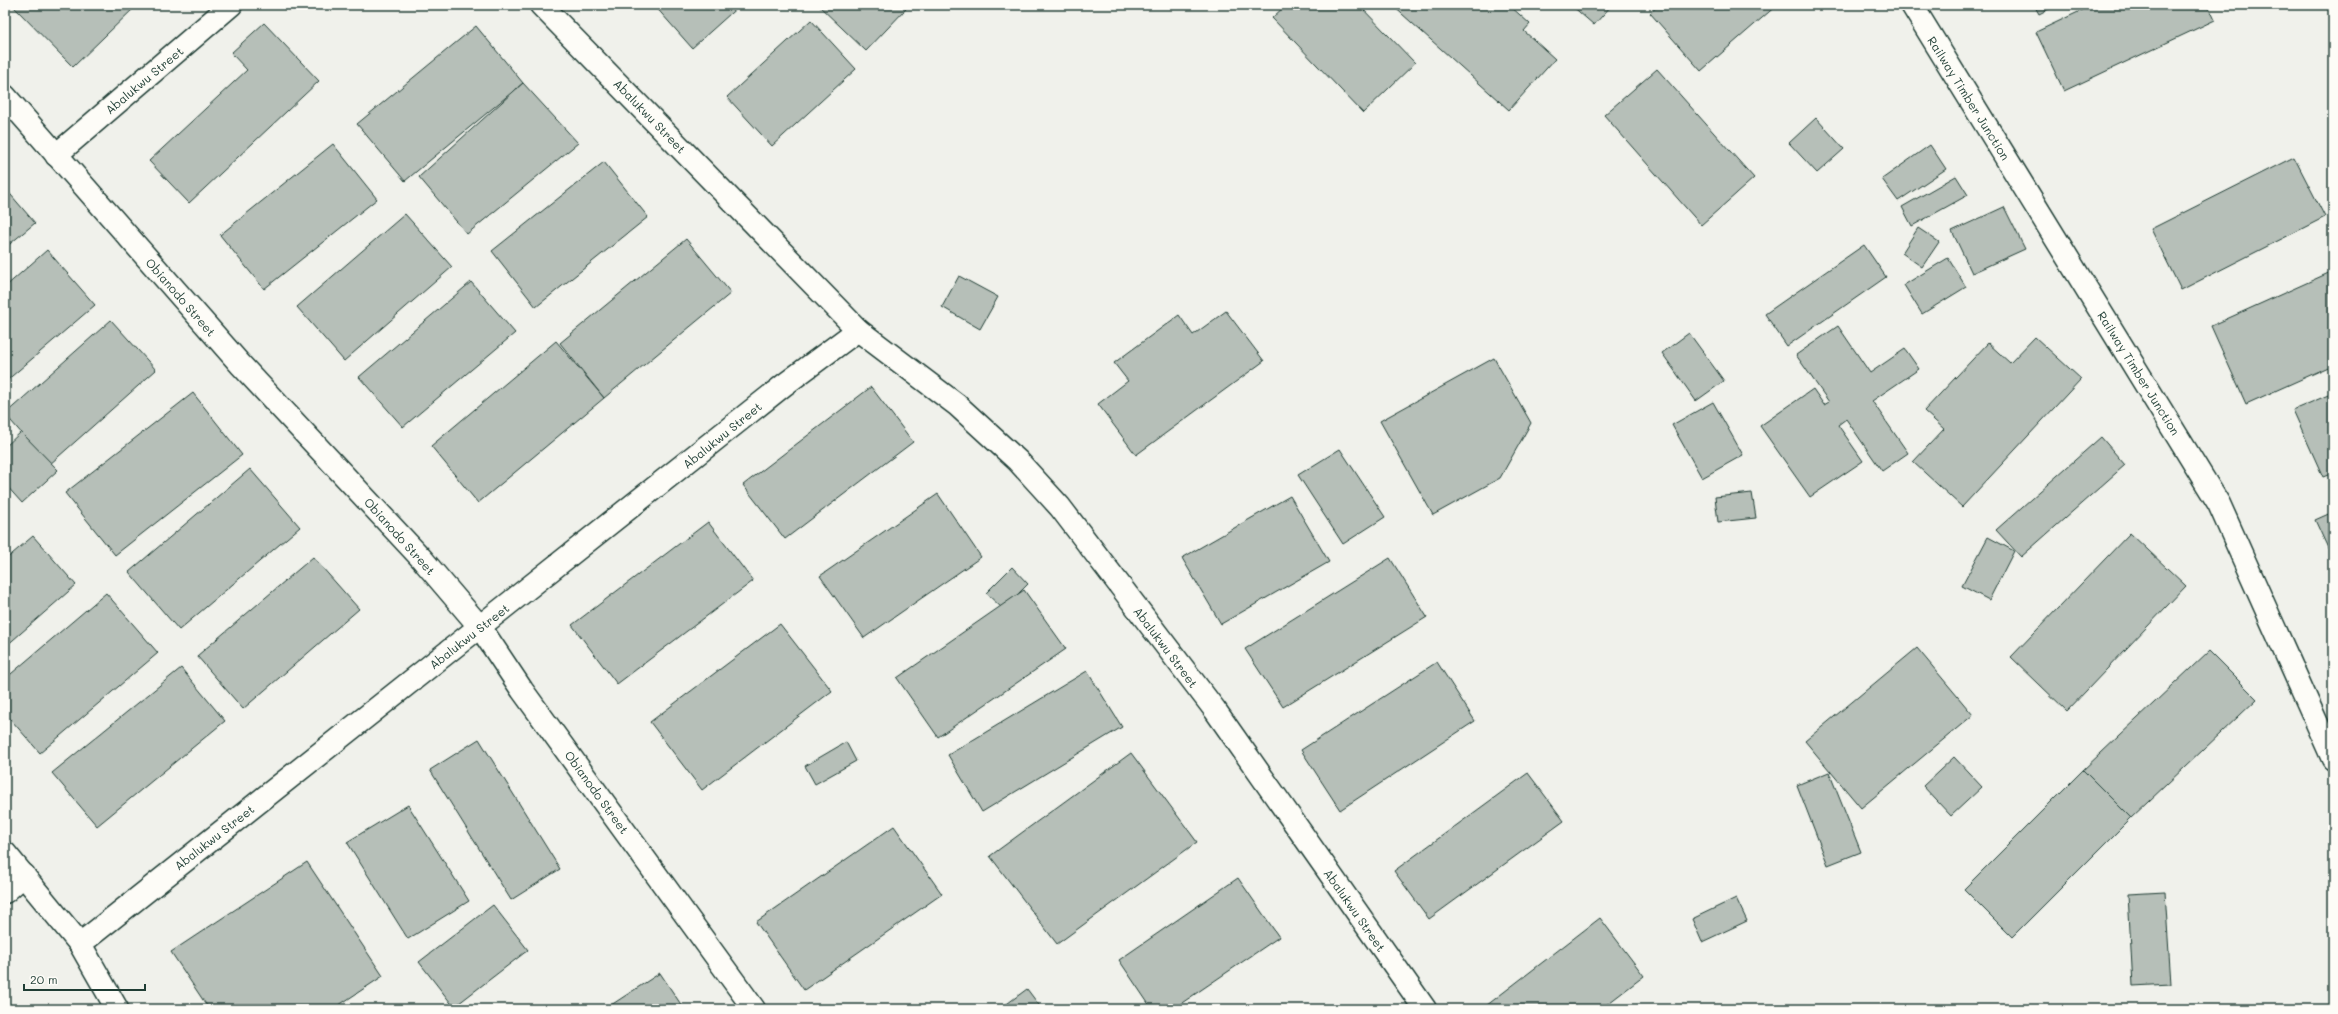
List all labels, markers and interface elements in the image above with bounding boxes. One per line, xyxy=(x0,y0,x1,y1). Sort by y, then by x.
street label: Railway Timber Junction xyxy=(1924,33,2014,163)
street label: Abalukwu Street xyxy=(102,43,186,117)
street label: Abalukwu Street xyxy=(610,75,690,157)
street label: Obianodo Street xyxy=(143,254,219,340)
street label: Railway Timber Junction xyxy=(2094,308,2184,438)
street label: Abalukwu Street xyxy=(679,398,765,472)
street label: Obianodo Street xyxy=(361,494,439,578)
street label: Abalukwu Street xyxy=(426,600,512,672)
street label: Abalukwu Street xyxy=(1130,603,1202,691)
street label: Obianodo Street xyxy=(561,747,633,837)
street label: Abalukwu Street xyxy=(171,801,257,873)
street label: Abalukwu Street xyxy=(1321,866,1389,954)
scale bar xyxy=(24,966,145,992)
text: 20 m xyxy=(30,971,58,987)

